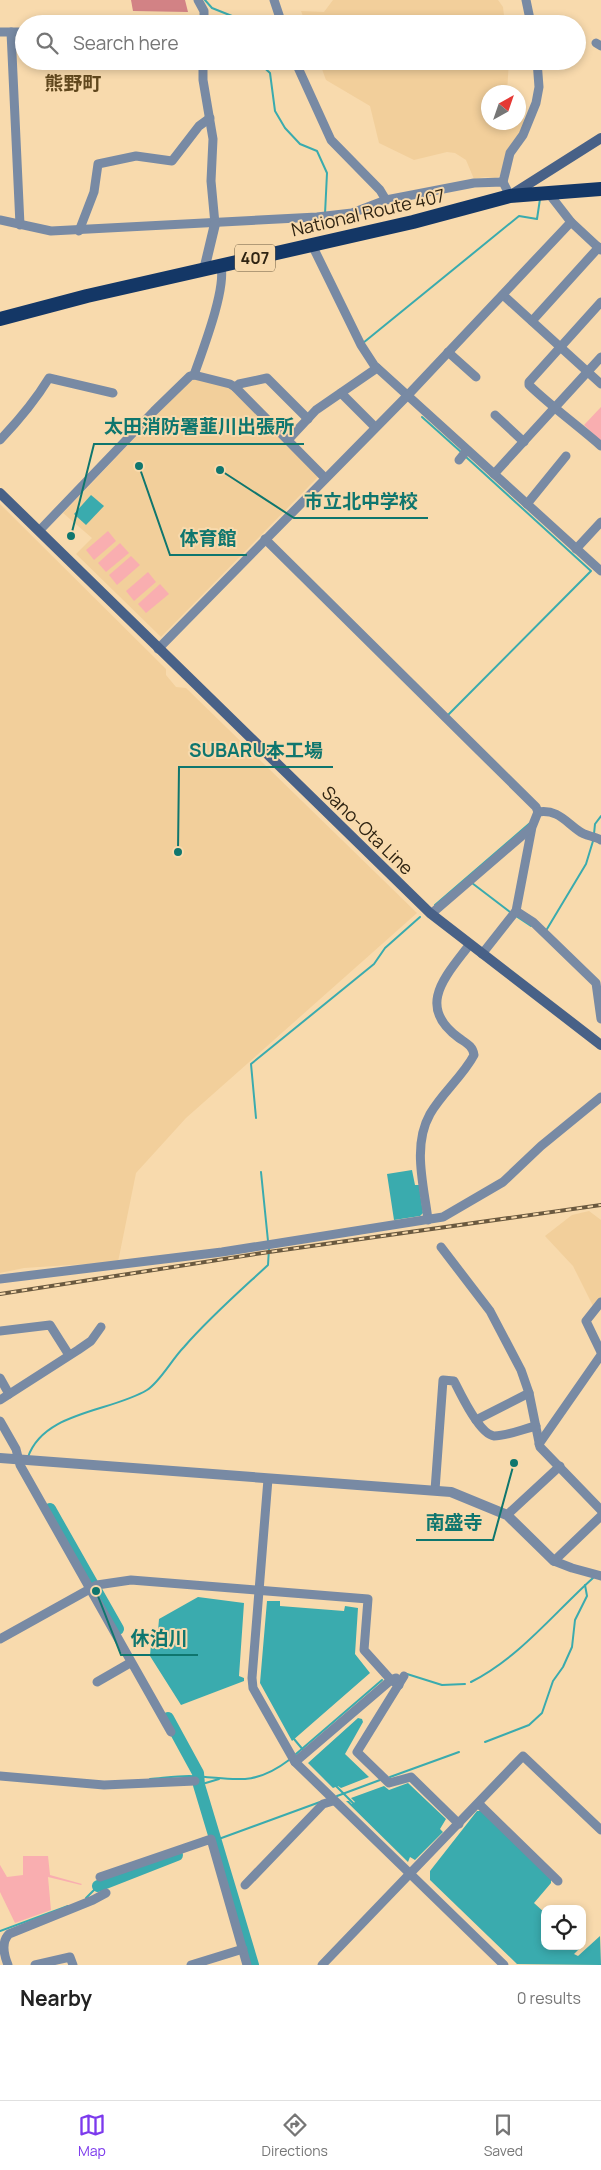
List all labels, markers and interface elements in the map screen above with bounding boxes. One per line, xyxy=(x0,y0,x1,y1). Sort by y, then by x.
search box xyxy=(15,15,586,70)
icon: search xyxy=(33,29,61,57)
text: Search here xyxy=(73,30,179,56)
district label: 熊野町 xyxy=(44,70,102,96)
north arrow xyxy=(481,85,526,130)
street label: National Route 407 xyxy=(289,183,447,241)
road number: 407 xyxy=(235,244,275,272)
callout: 太田消防署韮川出張所 xyxy=(94,410,304,444)
text: 太田消防署韮川出張所 xyxy=(104,413,294,439)
callout: 市立北中学校 xyxy=(294,484,428,518)
text: 市立北中学校 xyxy=(304,488,418,514)
callout: 体育館 xyxy=(170,521,247,555)
text: 体育館 xyxy=(179,525,237,551)
callout: SUBARU本工場 xyxy=(179,733,333,767)
text: SUBARU本工場 xyxy=(189,737,323,763)
street label: Sano-Ota Line xyxy=(317,780,419,880)
callout: 南盛寺 xyxy=(416,1506,493,1540)
text: 南盛寺 xyxy=(425,1509,483,1535)
callout: 休泊川 xyxy=(121,1621,198,1655)
text: 休泊川 xyxy=(130,1625,188,1651)
map controls xyxy=(541,1905,586,1950)
button: locate xyxy=(541,1905,586,1950)
text: Nearby xyxy=(20,1984,92,2012)
text: 0 results xyxy=(517,1987,581,2009)
tab: Map xyxy=(78,2111,106,2160)
tab: Directions xyxy=(262,2111,328,2160)
tab: Saved xyxy=(484,2111,523,2160)

